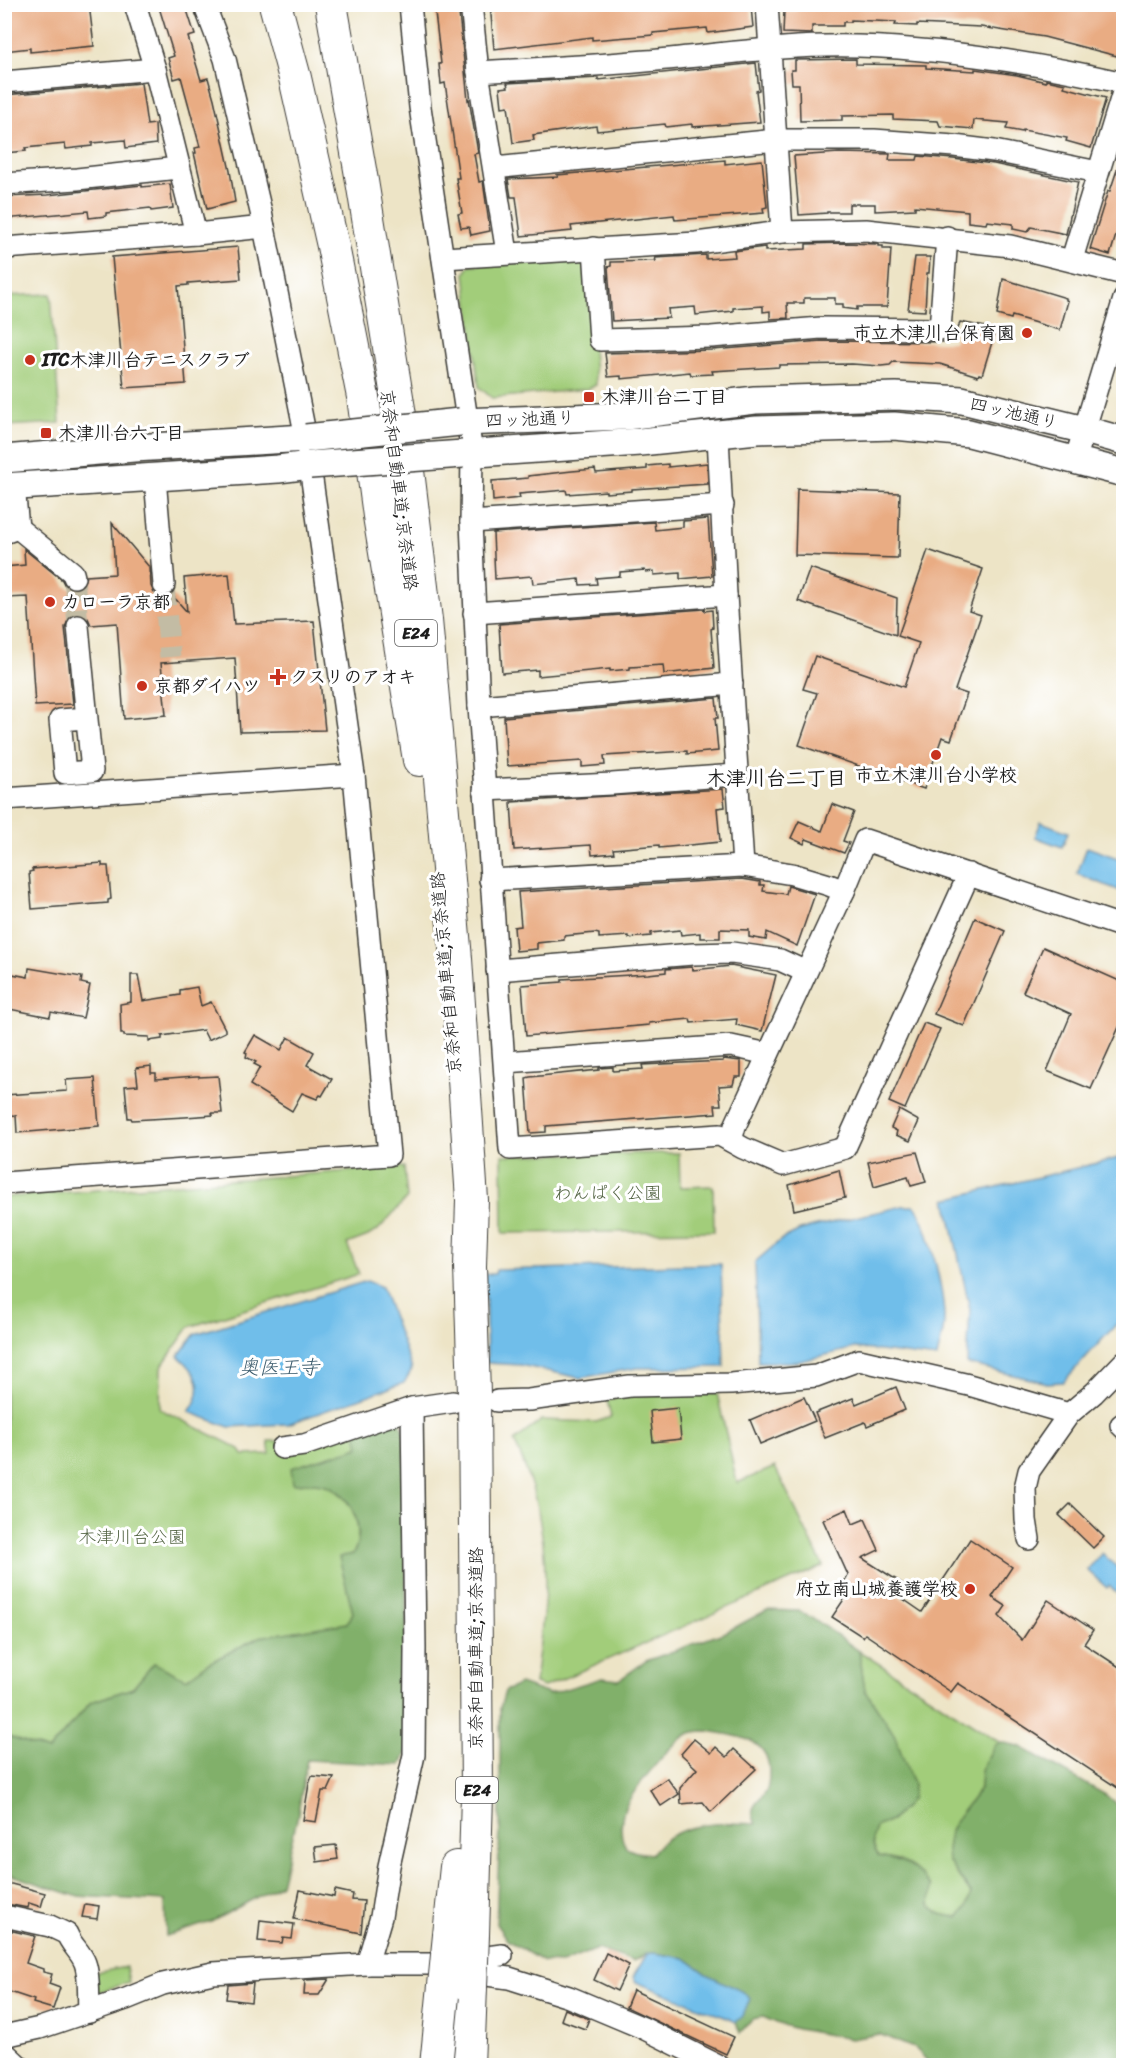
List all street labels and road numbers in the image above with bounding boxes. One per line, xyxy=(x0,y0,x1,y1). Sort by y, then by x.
street label: 京奈和自動車道;京奈道路 xyxy=(371,387,427,593)
street label: 四ッ池通り xyxy=(967,387,1061,439)
street label: 四ッ池通り xyxy=(484,401,576,437)
road number: E24 xyxy=(395,620,437,646)
street label: 京奈和自動車道;京奈道路 xyxy=(421,870,471,1076)
street label: 京奈和自動車道;京奈道路 xyxy=(460,1546,492,1750)
road number: E24 xyxy=(456,1777,498,1803)

